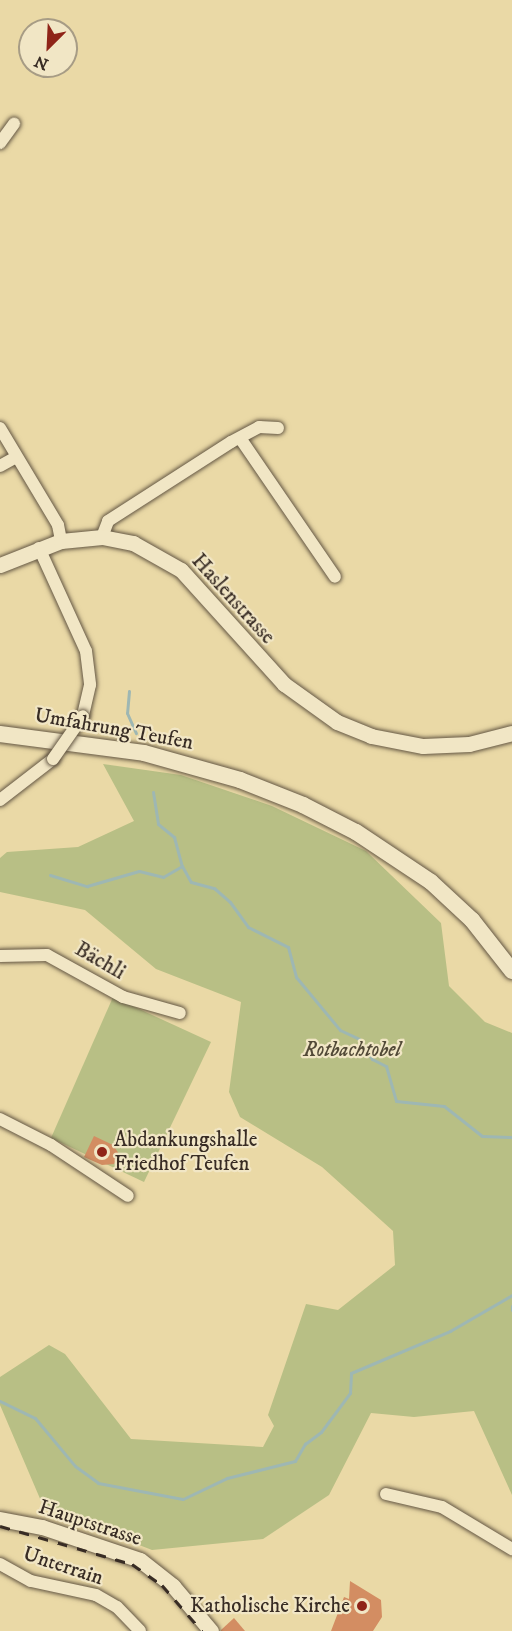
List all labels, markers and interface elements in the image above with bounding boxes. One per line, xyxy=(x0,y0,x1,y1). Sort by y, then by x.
north arrow xyxy=(18,18,78,78)
text: N xyxy=(31,51,52,74)
street label: Haslenstrasse xyxy=(186,549,280,649)
street label: Umfahrung Teufen xyxy=(33,703,195,755)
street label: Bächli xyxy=(70,937,130,985)
park label: Rotbachtobel xyxy=(303,1037,401,1063)
place label: Abdankungshalle Friedhof Teufen xyxy=(114,1127,257,1177)
marker: Abdankungshalle Friedhof Teufen xyxy=(95,1145,109,1159)
street label: Hauptstrasse xyxy=(35,1494,145,1552)
street label: Unterrain xyxy=(20,1541,106,1591)
place label: Katholische Kirche xyxy=(190,1593,350,1619)
marker: Katholische Kirche xyxy=(355,1599,369,1613)

